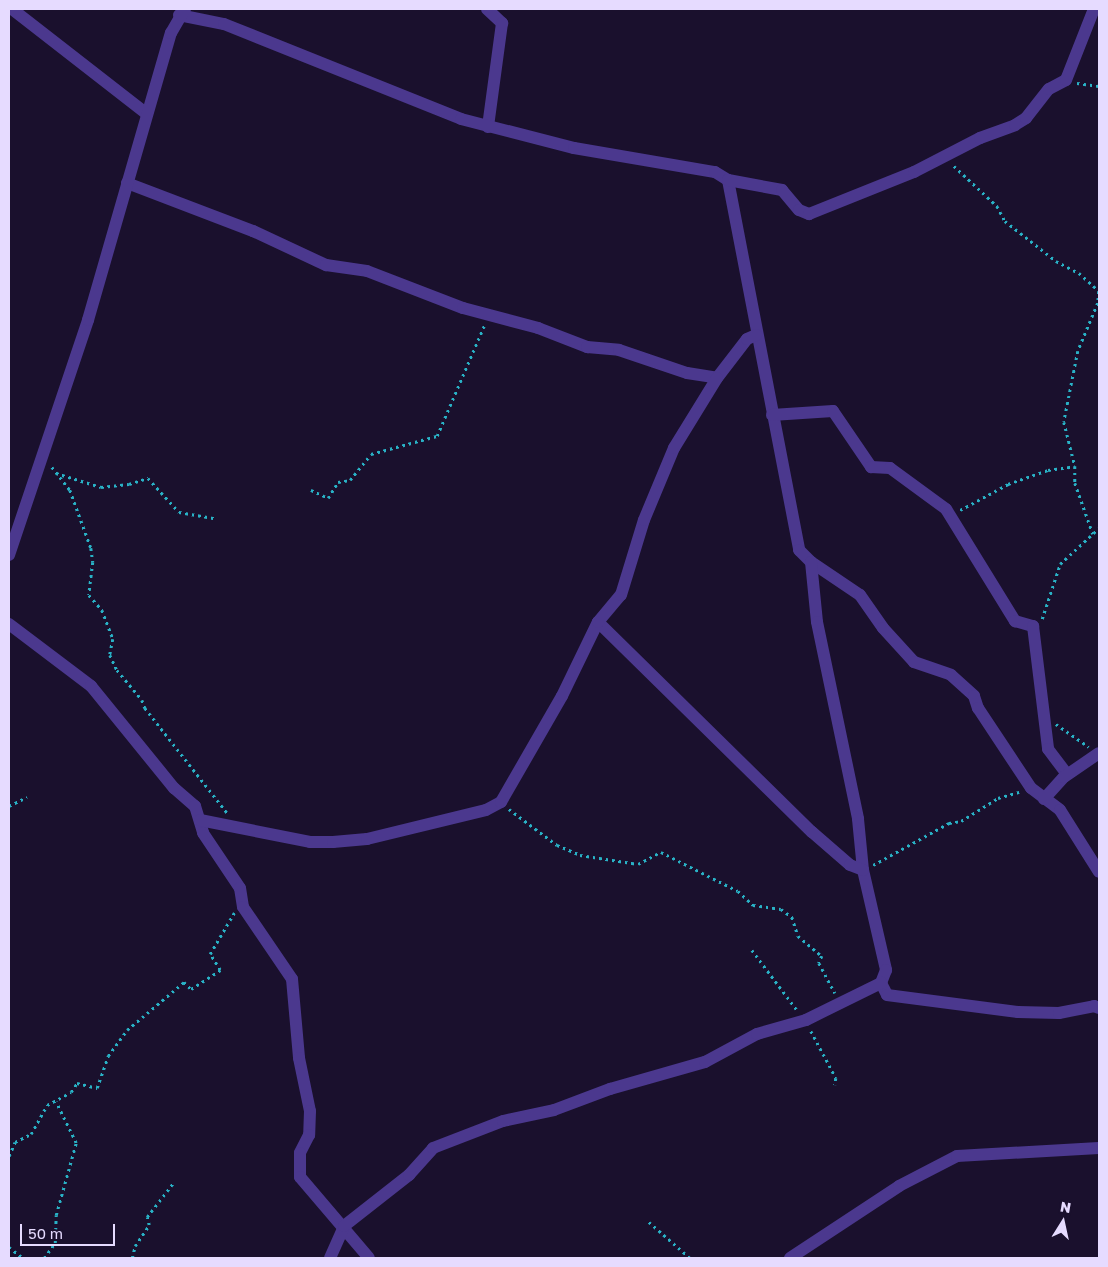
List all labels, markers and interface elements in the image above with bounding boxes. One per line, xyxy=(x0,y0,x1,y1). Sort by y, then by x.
north arrow xyxy=(1038,1197,1088,1247)
text: N xyxy=(1059,1197,1072,1216)
scale bar xyxy=(22,1214,118,1246)
text: 50 m xyxy=(28,1224,63,1242)

